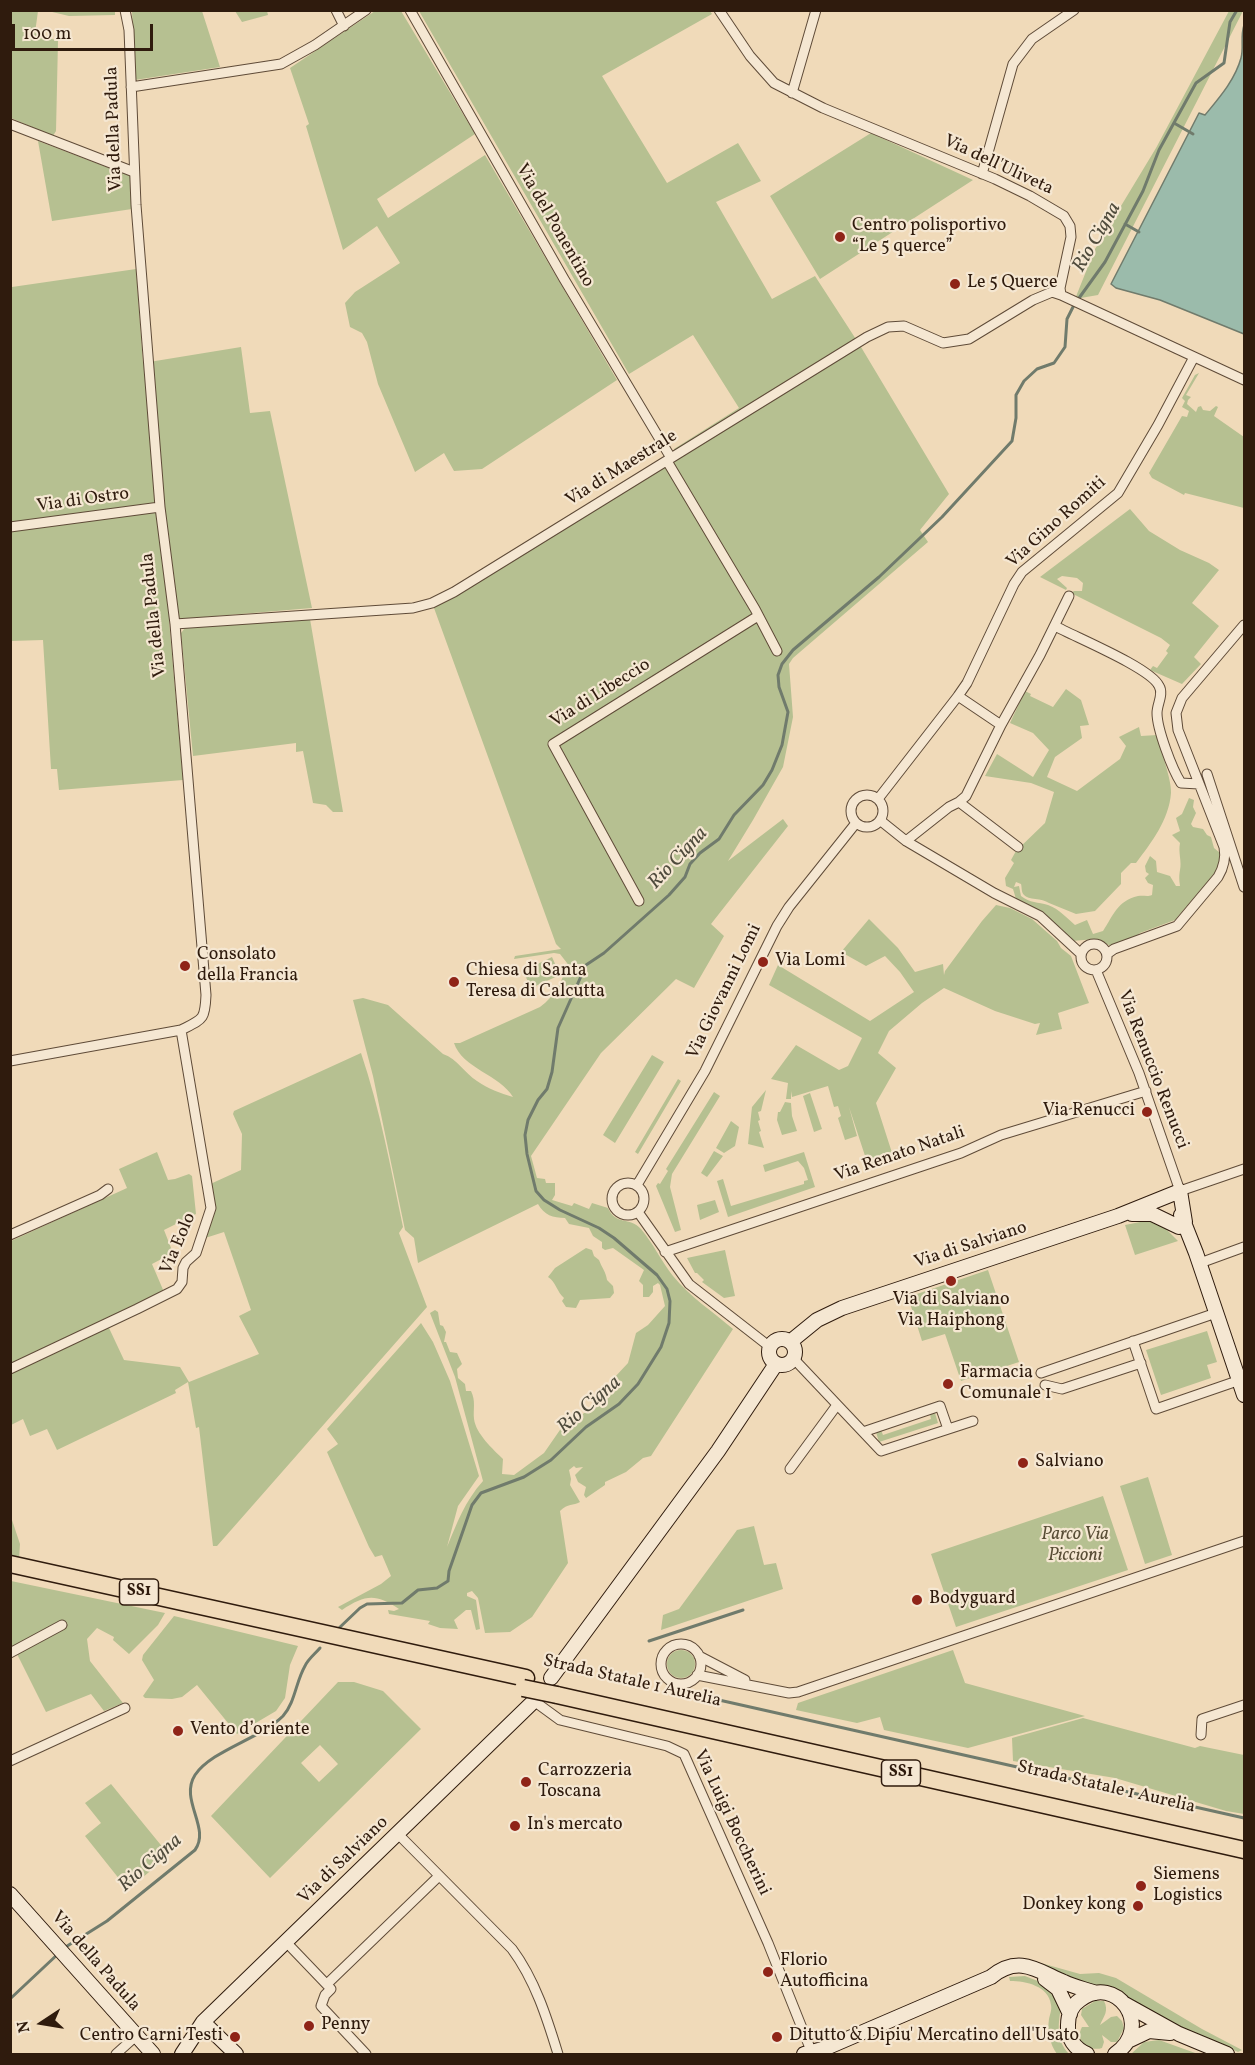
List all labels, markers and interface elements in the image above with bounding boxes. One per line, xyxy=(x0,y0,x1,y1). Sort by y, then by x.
scale bar xyxy=(15,12,156,50)
text: 100 m xyxy=(23,22,72,47)
street label: Via della Padula xyxy=(102,66,128,192)
street label: Via dell'Uliveta xyxy=(940,131,1056,201)
street label: Via del Ponentino xyxy=(510,160,598,292)
water label: Rio Cigna xyxy=(1068,199,1128,277)
place label: Centro polisportivo “Le 5 querce” xyxy=(852,216,1006,258)
marker: Centro polisportivo “Le 5 querce” xyxy=(833,230,847,244)
place label: Le 5 Querce xyxy=(967,273,1057,295)
marker: Le 5 Querce xyxy=(948,277,962,291)
street label: Via di Maestrale xyxy=(562,426,682,512)
street label: Via Gino Romiti xyxy=(1003,473,1111,573)
street label: Via di Ostro xyxy=(36,484,130,518)
street label: Via della Padula xyxy=(138,551,172,679)
street label: Via di Libeccio xyxy=(547,655,655,733)
water label: Rio Cigna xyxy=(644,823,714,895)
street label: Via Giovanni Lomi xyxy=(683,921,767,1063)
place label: Consolato della Francia xyxy=(197,945,298,988)
place label: Via Lomi xyxy=(775,951,845,973)
marker: Via Lomi xyxy=(756,955,770,969)
marker: Consolato della Francia xyxy=(178,959,192,973)
place label: Chiesa di Santa Teresa di Calcutta xyxy=(466,961,605,1004)
marker: Chiesa di Santa Teresa di Calcutta xyxy=(447,975,461,989)
street label: Via Renuccio Renucci xyxy=(1112,988,1192,1152)
place label: Via Renucci xyxy=(1043,1101,1135,1123)
marker: Via Renucci xyxy=(1140,1105,1154,1119)
street label: Via Renato Natali xyxy=(832,1123,968,1187)
street label: Via Eolo xyxy=(156,1210,202,1278)
street label: Via di Salviano xyxy=(912,1218,1030,1274)
marker: Via di Salviano Via Haiphong xyxy=(944,1274,958,1288)
place label: Via di Salviano Via Haiphong xyxy=(892,1290,1010,1332)
place label: Farmacia Comunale 1 xyxy=(960,1363,1052,1406)
water label: Rio Cigna xyxy=(553,1372,627,1440)
marker: Farmacia Comunale 1 xyxy=(941,1377,955,1391)
place label: Salviano xyxy=(1035,1452,1103,1474)
marker: Salviano xyxy=(1016,1456,1030,1470)
park label: Parco Via Piccioni xyxy=(1041,1525,1109,1568)
road number: SS1 xyxy=(120,1579,158,1605)
place label: Bodyguard xyxy=(929,1589,1016,1611)
marker: Bodyguard xyxy=(910,1593,924,1607)
street label: Strada Statale 1 Aurelia xyxy=(541,1651,723,1713)
place label: Vento d’oriente xyxy=(190,1720,310,1742)
marker: Vento d’oriente xyxy=(171,1724,185,1738)
street label: Via Luigi Boccherini xyxy=(688,1747,774,1899)
street label: Strada Statale 1 Aurelia xyxy=(1015,1757,1197,1819)
road number: SS1 xyxy=(882,1760,920,1786)
place label: Carrozzeria Toscana xyxy=(538,1761,632,1804)
marker: Carrozzeria Toscana xyxy=(519,1775,533,1789)
street label: Via di Salviano xyxy=(294,1813,394,1909)
place label: In's mercato xyxy=(527,1815,623,1837)
marker: In's mercato xyxy=(508,1819,522,1833)
water label: Rio Cigna xyxy=(114,1830,188,1898)
place label: Siemens Logistics xyxy=(1153,1865,1222,1908)
marker: Siemens Logistics xyxy=(1134,1879,1148,1893)
place label: Donkey kong xyxy=(1022,1895,1126,1917)
marker: Donkey kong xyxy=(1131,1899,1145,1913)
street label: Via della Padula xyxy=(46,1908,144,2016)
place label: Florio Autofficina xyxy=(780,1951,868,1994)
marker: Florio Autofficina xyxy=(761,1965,775,1979)
north arrow xyxy=(12,1993,72,2053)
place label: Penny xyxy=(321,2015,370,2037)
text: N xyxy=(12,2019,36,2035)
marker: Penny xyxy=(302,2019,316,2033)
place label: Centro Carni Testi xyxy=(80,2026,223,2048)
place label: Ditutto & Dipiu' Mercatino dell'Usato xyxy=(789,2026,1079,2048)
marker: Centro Carni Testi xyxy=(228,2030,242,2044)
marker: Ditutto & Dipiu' Mercatino dell'Usato xyxy=(770,2030,784,2044)

